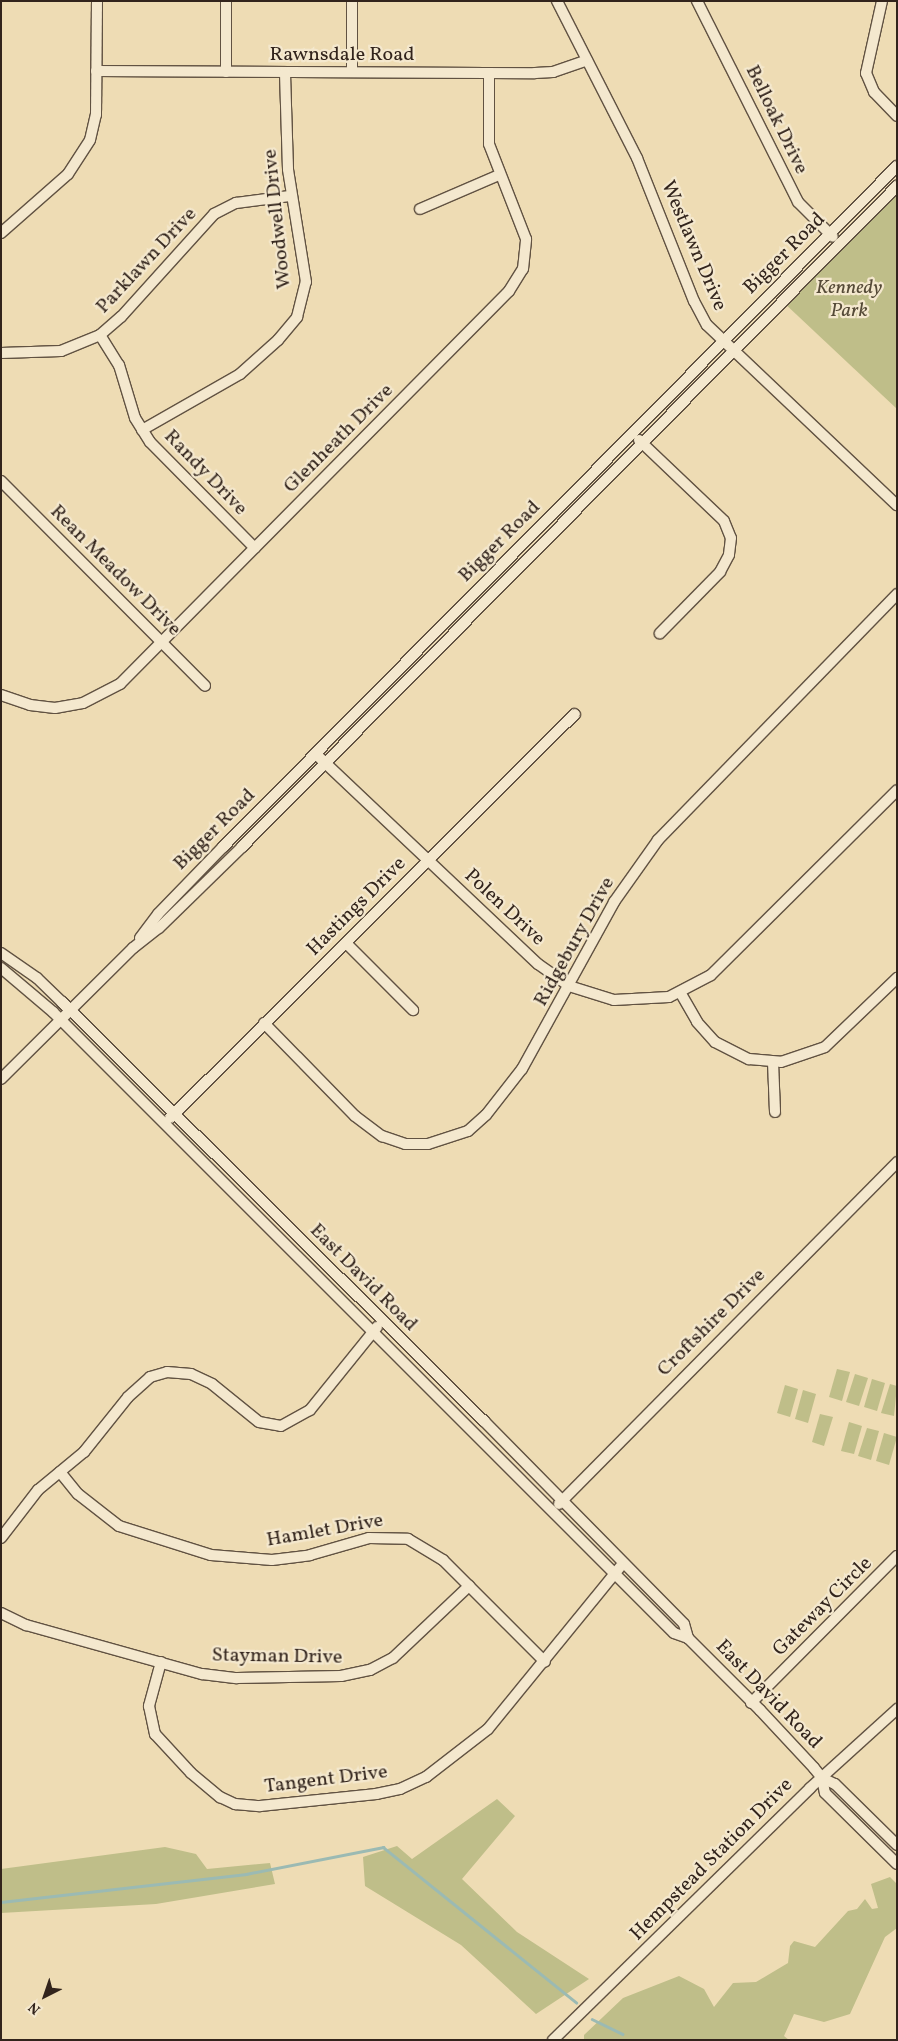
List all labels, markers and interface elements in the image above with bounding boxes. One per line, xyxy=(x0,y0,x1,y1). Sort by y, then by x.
street label: Rawnsdale Road xyxy=(270,43,414,67)
street label: Belloak Drive xyxy=(739,62,813,178)
street label: Woodwell Drive xyxy=(259,148,297,290)
street label: Westlawn Drive xyxy=(655,177,731,315)
street label: Parklawn Drive xyxy=(92,203,202,319)
street label: Bigger Road xyxy=(739,208,831,300)
park label: Kennedy Park xyxy=(816,277,882,324)
street label: Glenheath Drive xyxy=(279,379,399,499)
street label: Randy Drive xyxy=(158,425,252,521)
street label: Bigger Road xyxy=(454,496,546,588)
street label: Rean Meadow Drive xyxy=(44,500,186,642)
street label: Bigger Road xyxy=(169,784,261,876)
street label: Hastings Drive xyxy=(302,852,412,962)
street label: Polen Drive xyxy=(459,864,549,952)
street label: Ridgebury Drive xyxy=(529,873,621,1011)
street label: East David Road xyxy=(304,1219,422,1337)
street label: Croftshire Drive xyxy=(653,1264,771,1382)
street label: Hamlet Drive xyxy=(265,1509,385,1553)
street label: Gateway Circle xyxy=(768,1552,878,1662)
street label: East David Road xyxy=(710,1635,826,1755)
street label: Stayman Drive xyxy=(211,1644,343,1670)
street label: Tangent Drive xyxy=(263,1761,389,1799)
street label: Hempstead Station Drive xyxy=(626,1774,798,1946)
north arrow xyxy=(20,1971,70,2021)
text: N xyxy=(25,1997,45,2018)

